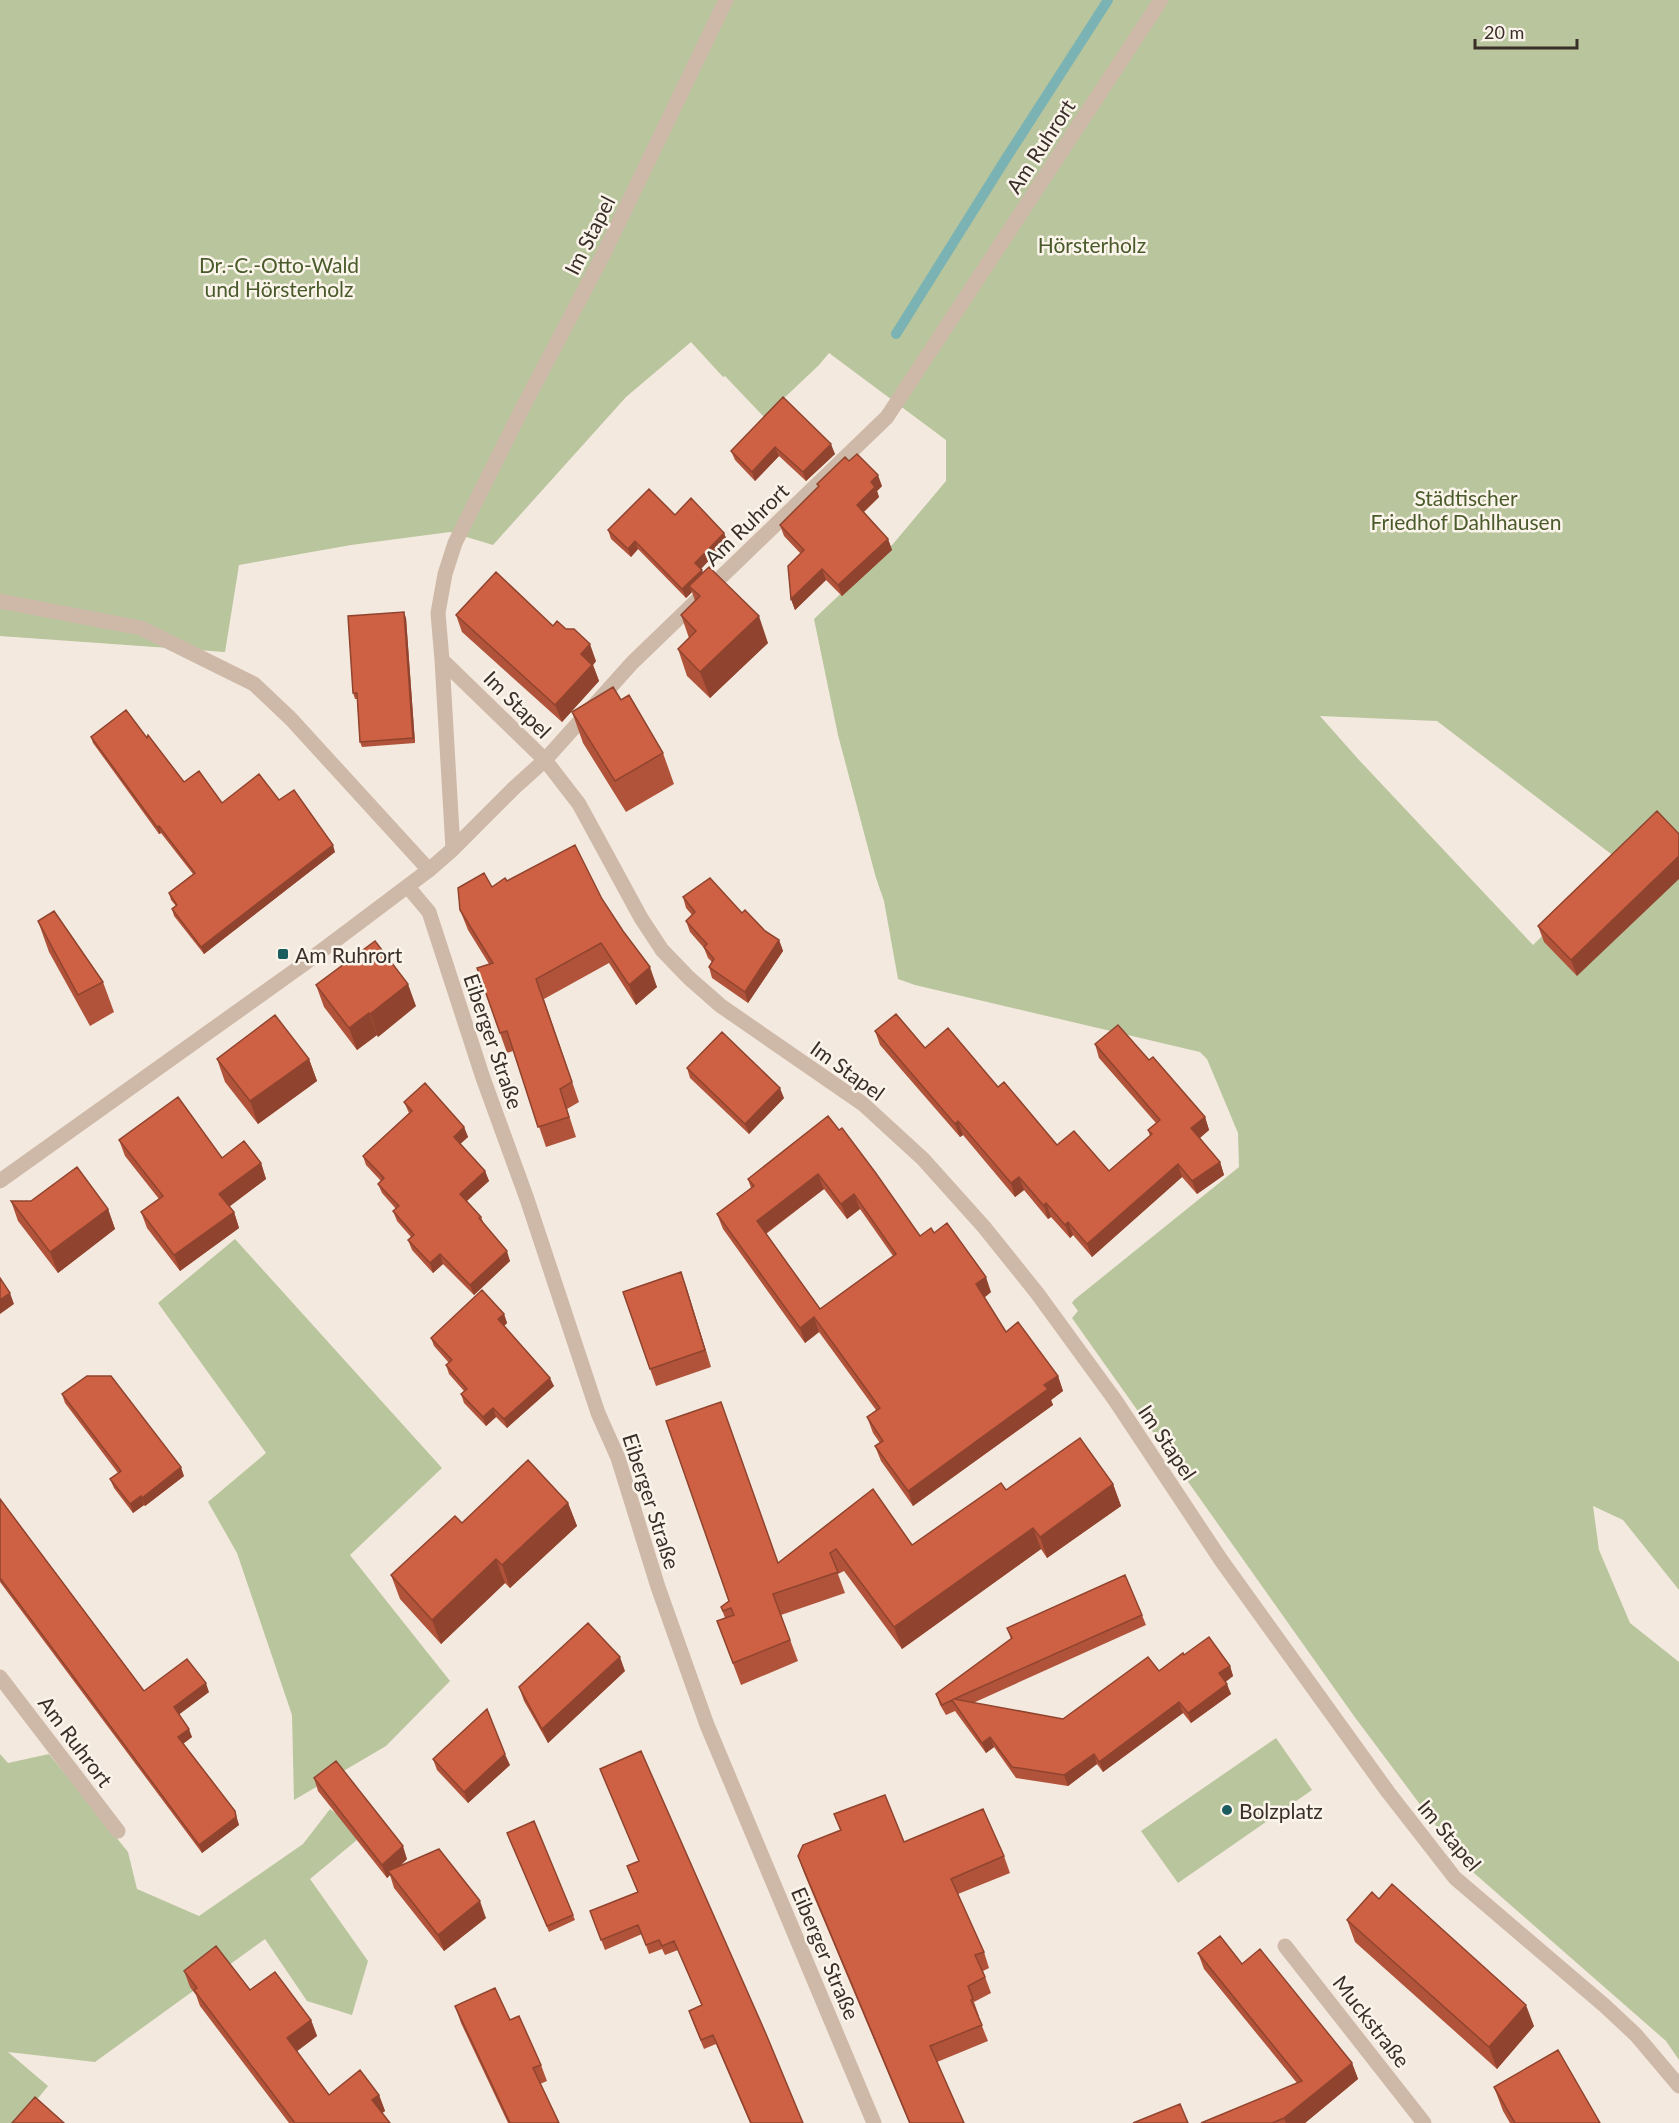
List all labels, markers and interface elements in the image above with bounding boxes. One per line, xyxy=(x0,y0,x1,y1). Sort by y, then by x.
scale bar xyxy=(1475,12,1577,50)
text: 20 m xyxy=(1484,21,1524,43)
street label: Am Ruhrort xyxy=(1000,94,1080,198)
street label: Im Stapel xyxy=(559,191,619,279)
park label: Hörsterholz xyxy=(1038,232,1146,257)
park label: Dr.-C.-Otto-Wald und Hörsterholz xyxy=(199,252,359,301)
street label: Am Ruhrort xyxy=(699,477,794,570)
park label: Städtischer Friedhof Dahlhausen xyxy=(1371,485,1561,534)
street label: Im Stapel xyxy=(479,665,557,743)
place label: Am Ruhrort xyxy=(295,942,403,967)
marker: Am Ruhrort xyxy=(276,947,290,961)
street label: Eiberger Straße xyxy=(459,970,529,1112)
street label: Im Stapel xyxy=(806,1035,890,1105)
street label: Im Stapel xyxy=(1134,1400,1202,1484)
street label: Eiberger Straße xyxy=(618,1430,686,1572)
street label: Am Ruhrort xyxy=(34,1691,119,1792)
street label: Im Stapel xyxy=(1413,1794,1487,1876)
place label: Bolzplatz xyxy=(1239,1798,1323,1823)
marker: Bolzplatz xyxy=(1220,1803,1234,1817)
street label: Eiberger Straße xyxy=(787,1883,865,2023)
street label: Muckstraße xyxy=(1328,1970,1416,2072)

